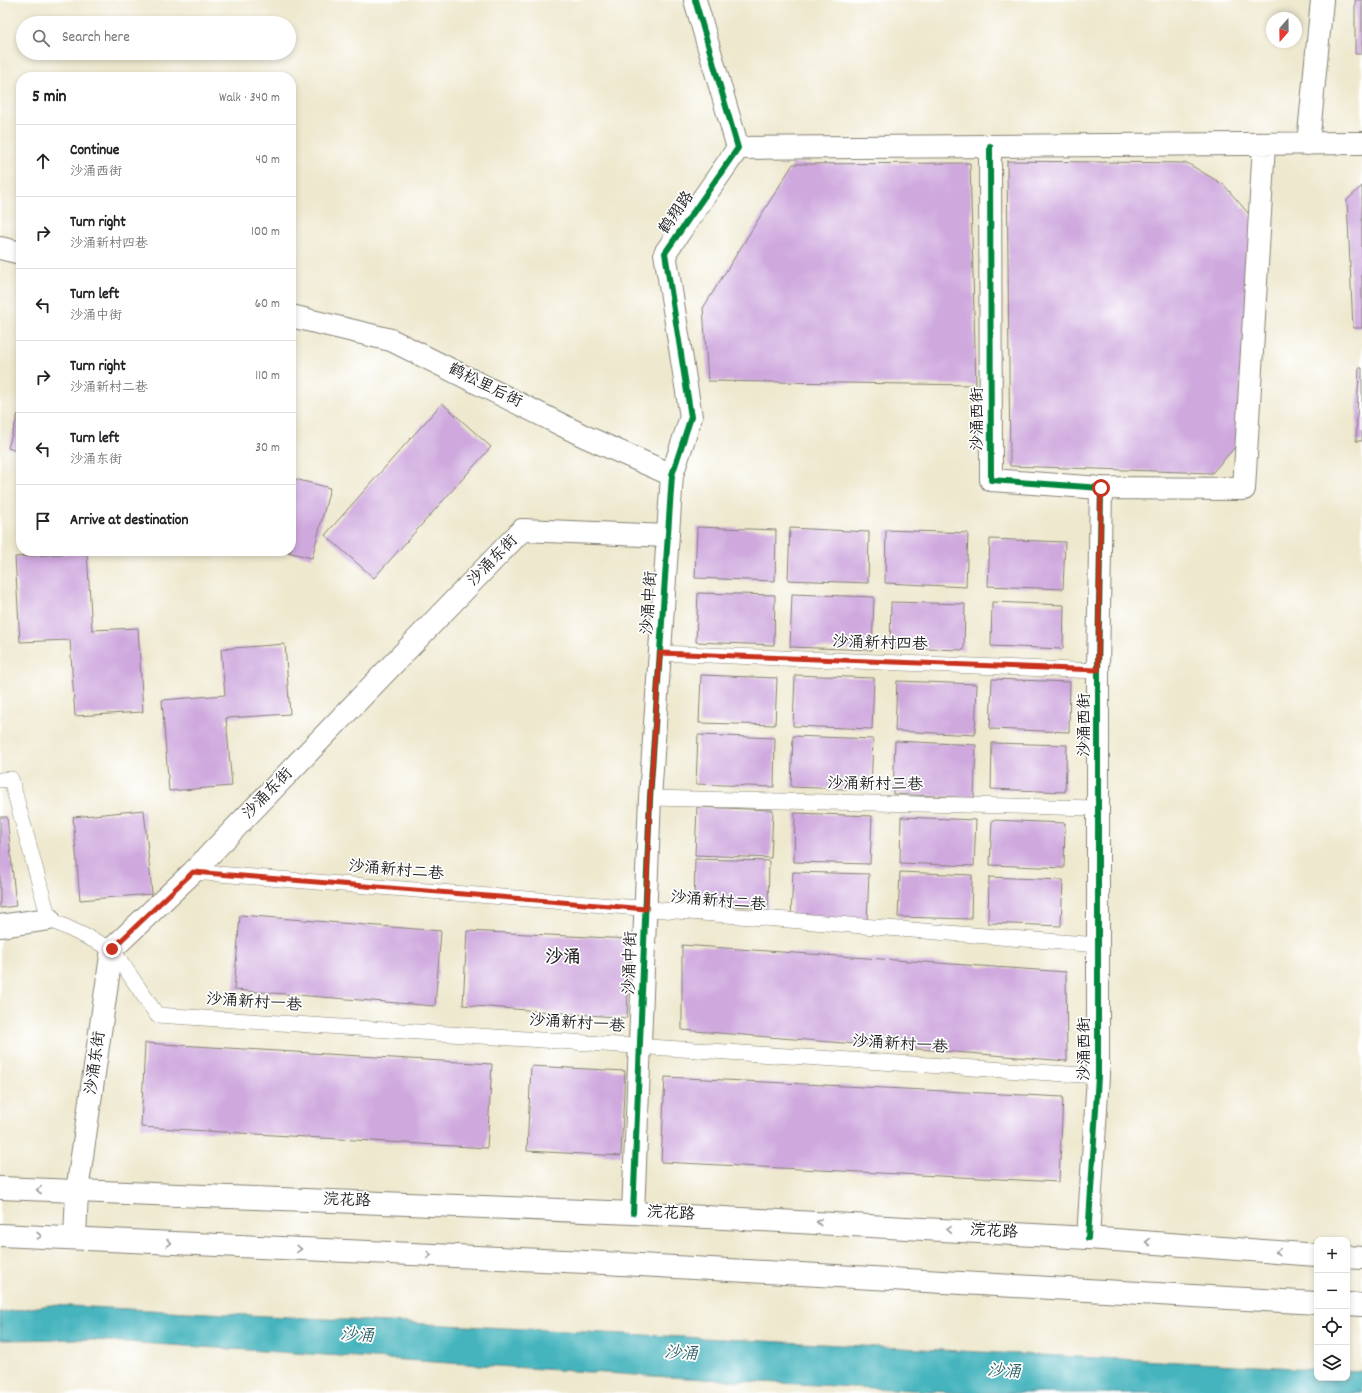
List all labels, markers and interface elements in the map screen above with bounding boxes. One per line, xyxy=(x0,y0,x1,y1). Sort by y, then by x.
north arrow xyxy=(1266,12,1302,48)
search box xyxy=(16,16,296,60)
icon: search xyxy=(30,27,52,49)
text: Search here xyxy=(62,27,130,49)
text: 5 min xyxy=(32,86,66,110)
text: Walk · 340 m xyxy=(219,89,280,108)
text: Continue xyxy=(70,140,119,162)
icon: ahead xyxy=(32,150,54,172)
text: 40 m xyxy=(256,151,280,170)
text: 沙涌西街 xyxy=(70,163,122,182)
street label: 鹤翔路 xyxy=(654,187,700,239)
text: Turn right xyxy=(70,212,126,234)
icon: right xyxy=(32,222,54,244)
text: 100 m xyxy=(251,223,280,242)
text: 沙涌新村四巷 xyxy=(70,235,148,254)
text: Turn left xyxy=(70,284,119,306)
icon: left xyxy=(32,294,54,316)
text: 60 m xyxy=(255,295,280,314)
text: 沙涌中街 xyxy=(70,307,122,326)
text: Turn right xyxy=(70,356,126,378)
street label: 鹤松里后街 xyxy=(444,358,526,414)
icon: right xyxy=(32,366,54,388)
text: 110 m xyxy=(255,367,280,386)
text: 沙涌新村二巷 xyxy=(70,379,148,398)
street label: 沙涌西街 xyxy=(967,387,990,451)
text: Turn left xyxy=(70,428,119,450)
icon: left xyxy=(32,438,54,460)
text: 30 m xyxy=(255,439,280,458)
text: 沙涌东街 xyxy=(70,451,122,470)
route start xyxy=(1092,479,1110,497)
icon: arrive xyxy=(32,510,54,532)
text: Arrive at destination xyxy=(70,510,188,532)
street label: 沙涌东街 xyxy=(462,530,524,592)
street label: 沙涌中街 xyxy=(636,570,664,636)
street label: 沙涌新村四巷 xyxy=(832,631,928,657)
street label: 沙涌西街 xyxy=(1074,693,1097,757)
street label: 沙涌东街 xyxy=(237,763,299,825)
street label: 沙涌新村三巷 xyxy=(827,773,923,797)
street label: 沙涌新村二巷 xyxy=(347,855,445,887)
street label: 沙涌新村二巷 xyxy=(669,886,767,918)
street label: 沙涌中街 xyxy=(618,931,644,995)
route end xyxy=(103,940,121,958)
district label: 沙涌 xyxy=(545,946,581,971)
street label: 沙涌新村一巷 xyxy=(205,988,303,1018)
street label: 沙涌新村一巷 xyxy=(528,1009,626,1039)
street label: 沙涌西街 xyxy=(1074,1017,1097,1081)
street label: 沙涌东街 xyxy=(80,1030,112,1096)
street label: 沙涌新村一巷 xyxy=(851,1030,949,1060)
one-way arrow xyxy=(36,1186,42,1194)
street label: 浣花路 xyxy=(323,1189,371,1213)
street label: 浣花路 xyxy=(646,1201,696,1227)
one-way arrow xyxy=(816,1218,822,1227)
street label: 浣花路 xyxy=(969,1219,1019,1245)
one-way arrow xyxy=(946,1225,952,1234)
one-way arrow xyxy=(36,1232,42,1241)
map controls xyxy=(1314,1237,1350,1381)
button: + xyxy=(1314,1237,1350,1273)
one-way arrow xyxy=(166,1238,172,1247)
one-way arrow xyxy=(1145,1238,1151,1247)
one-way arrow xyxy=(296,1244,302,1253)
one-way arrow xyxy=(1275,1248,1281,1257)
one-way arrow xyxy=(426,1251,432,1259)
button: − xyxy=(1314,1273,1350,1309)
button: locate xyxy=(1314,1309,1350,1345)
water label: 沙涌 xyxy=(339,1324,376,1350)
water label: 沙涌 xyxy=(663,1342,700,1368)
button: layers xyxy=(1314,1345,1350,1381)
water label: 沙涌 xyxy=(986,1360,1023,1386)

